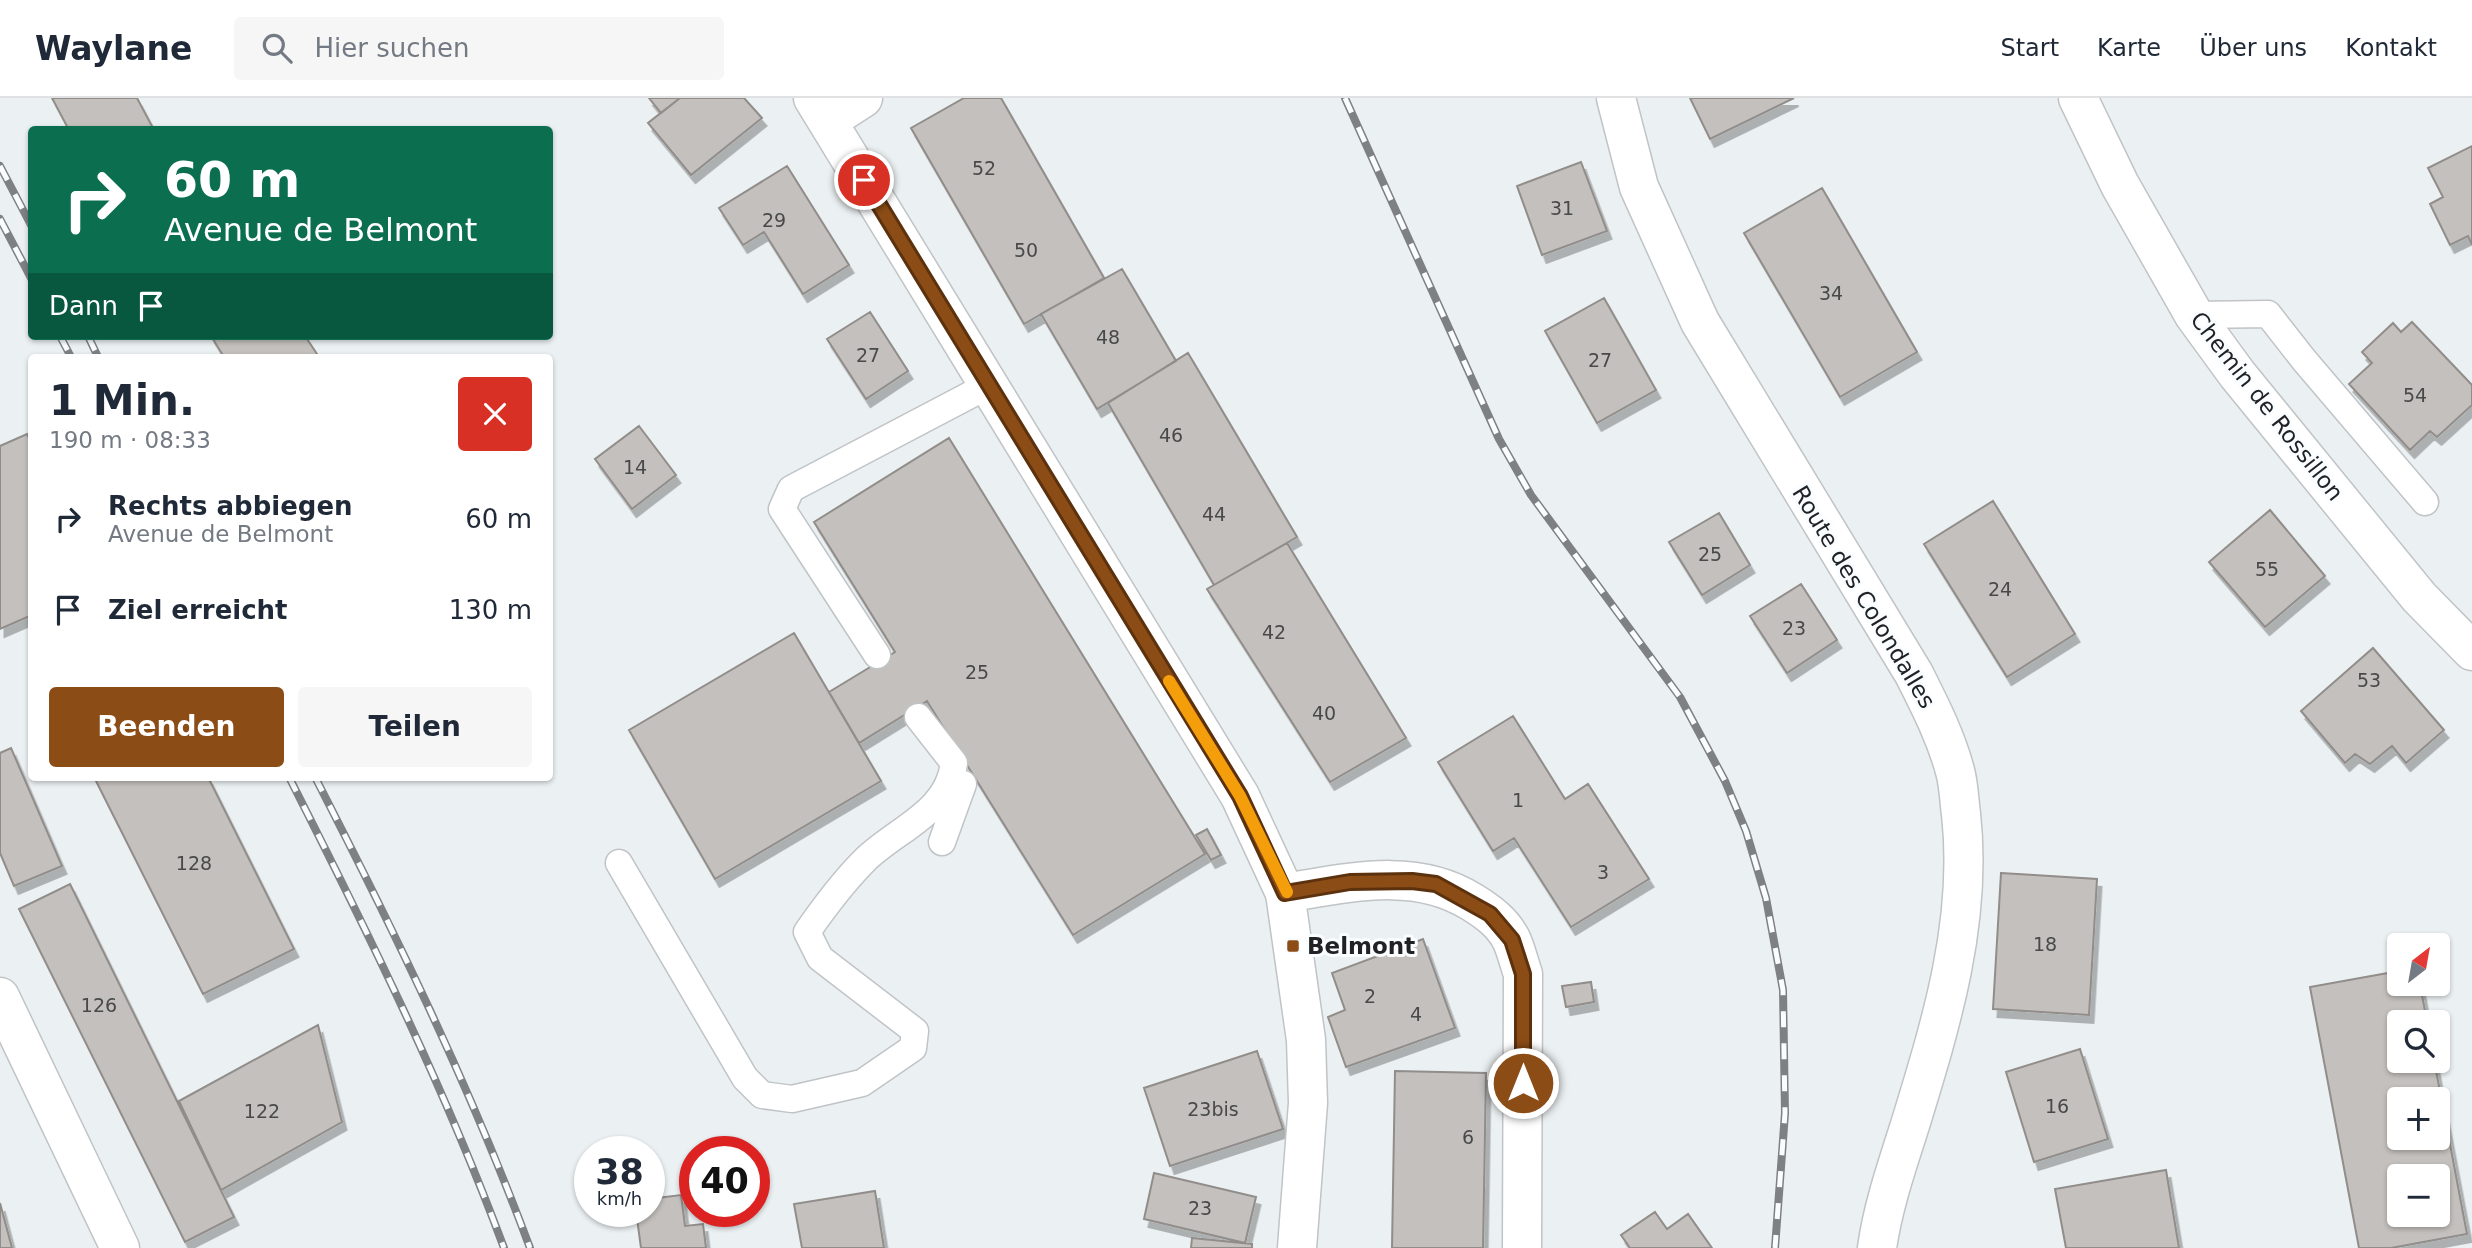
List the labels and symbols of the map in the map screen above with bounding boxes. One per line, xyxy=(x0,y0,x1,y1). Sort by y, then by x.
pin xyxy=(834,150,894,210)
house number: 52 xyxy=(972,157,996,179)
house number: 31 xyxy=(1550,197,1574,219)
house number: 29 xyxy=(762,209,786,231)
house number: 50 xyxy=(1014,239,1038,261)
house number: 34 xyxy=(1819,282,1843,304)
street label: Chemin de Rossillon xyxy=(2185,306,2349,506)
house number: 48 xyxy=(1096,326,1120,348)
house number: 27 xyxy=(856,344,880,366)
house number: 27 xyxy=(1588,349,1612,371)
house number: 54 xyxy=(2403,384,2427,406)
house number: 46 xyxy=(1159,424,1183,446)
house number: 14 xyxy=(623,456,647,478)
street label: Route des Colondalles xyxy=(1787,481,1941,713)
house number: 44 xyxy=(1202,503,1226,525)
house number: 25 xyxy=(1698,543,1722,565)
house number: 55 xyxy=(2255,558,2279,580)
house number: 24 xyxy=(1988,578,2012,600)
house number: 23 xyxy=(1782,617,1806,639)
house number: 42 xyxy=(1262,621,1286,643)
house number: 25 xyxy=(965,661,989,683)
house number: 53 xyxy=(2357,669,2381,691)
house number: 40 xyxy=(1312,702,1336,724)
house number: 1 xyxy=(1512,789,1524,811)
house number: 128 xyxy=(176,852,212,874)
house number: 3 xyxy=(1597,861,1609,883)
place label: Belmont xyxy=(1307,933,1415,959)
house number: 18 xyxy=(2033,933,2057,955)
north arrow xyxy=(2387,933,2450,996)
marker: Belmont xyxy=(1285,938,1301,954)
house number: 2 xyxy=(1364,985,1376,1007)
house number: 126 xyxy=(81,994,117,1016)
house number: 4 xyxy=(1410,1003,1422,1025)
position arrow xyxy=(1486,1046,1560,1120)
house number: 16 xyxy=(2045,1095,2069,1117)
house number: 23bis xyxy=(1187,1098,1239,1120)
house number: 122 xyxy=(244,1100,280,1122)
house number: 6 xyxy=(1462,1126,1474,1148)
speed limit sign: 40 xyxy=(679,1136,770,1227)
house number: 23 xyxy=(1188,1197,1212,1219)

